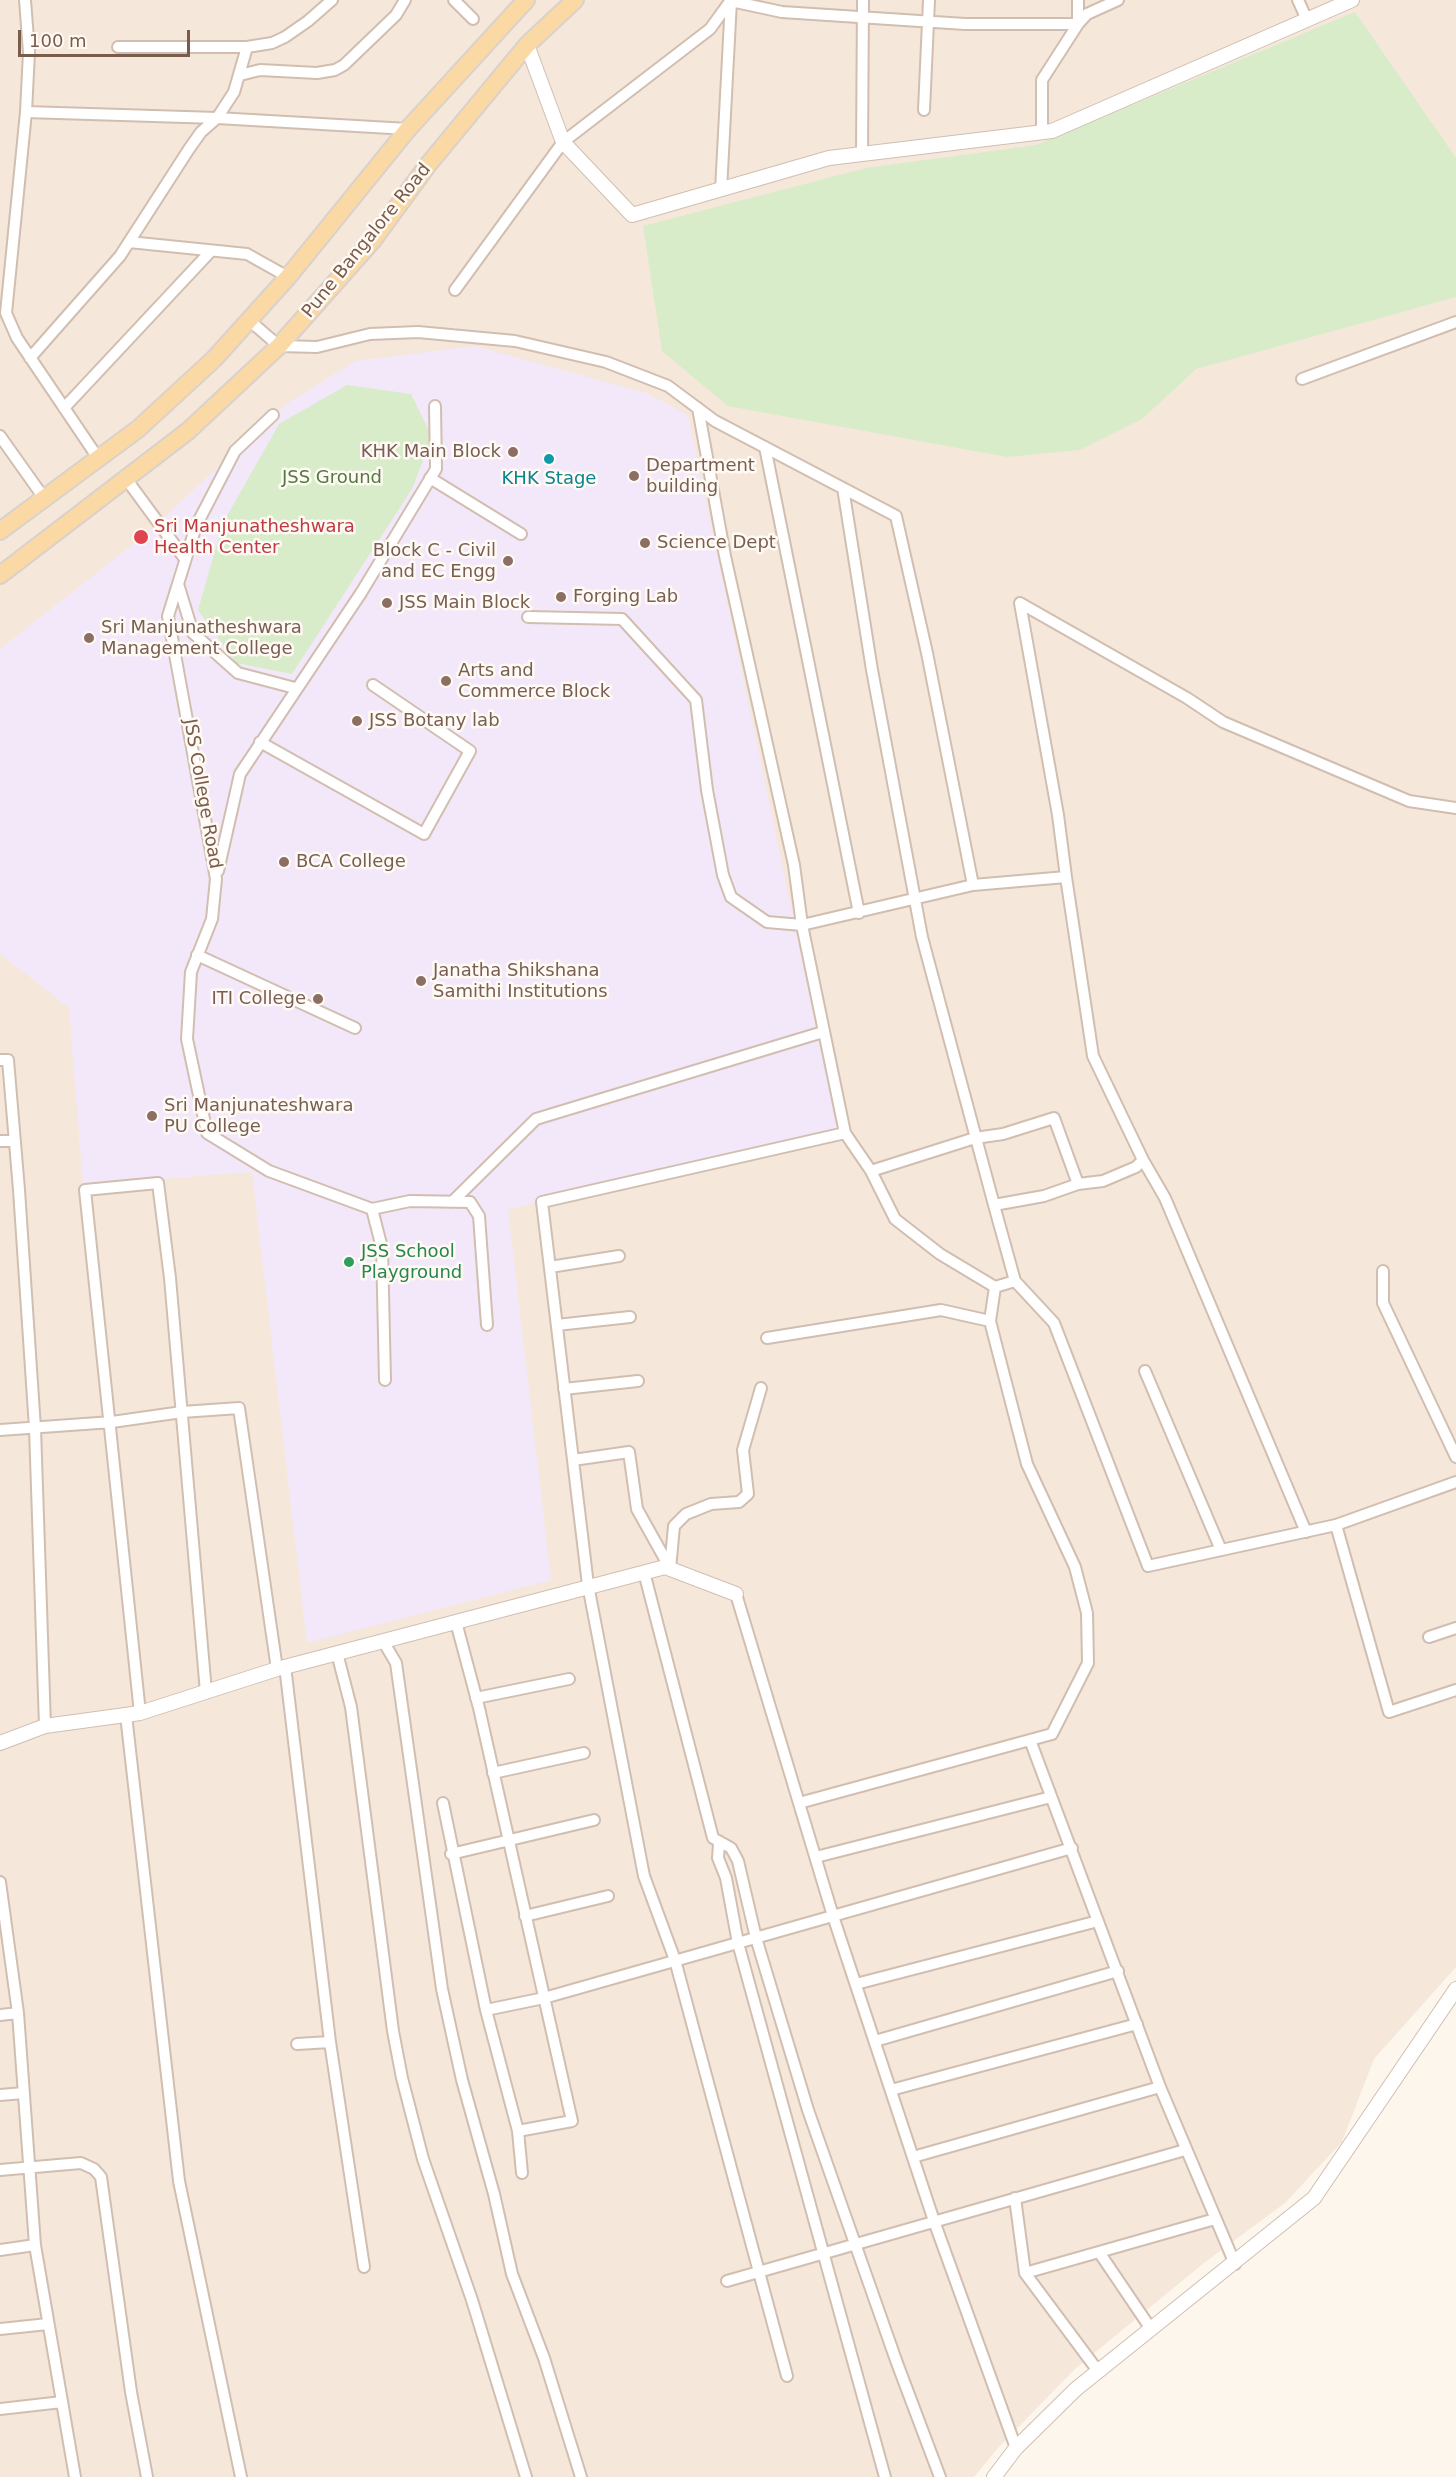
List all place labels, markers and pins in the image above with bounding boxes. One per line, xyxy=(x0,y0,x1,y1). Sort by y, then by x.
place label: KHK Main Block xyxy=(361,441,501,463)
marker: KHK Main Block xyxy=(506,445,520,459)
marker: KHK Stage xyxy=(542,452,556,466)
place label: Department building xyxy=(646,455,755,498)
place label: KHK Stage xyxy=(502,468,596,490)
marker: Department building xyxy=(627,469,641,483)
place label: Sri Manjunatheshwara Health Center xyxy=(154,516,355,558)
marker: Sri Manjunatheshwara Health Center xyxy=(132,528,150,546)
place label: Science Dept xyxy=(657,532,776,554)
marker: Science Dept xyxy=(638,536,652,550)
place label: Block C - Civil and EC Engg xyxy=(373,540,496,582)
marker: Block C - Civil and EC Engg xyxy=(501,554,515,568)
place label: Forging Lab xyxy=(573,586,678,608)
marker: Forging Lab xyxy=(554,590,568,604)
place label: JSS Main Block xyxy=(399,592,530,614)
marker: JSS Main Block xyxy=(380,596,394,610)
place label: Sri Manjunatheshwara Management College xyxy=(101,617,302,660)
marker: Sri Manjunatheshwara Management College xyxy=(82,631,96,645)
place label: Arts and Commerce Block xyxy=(458,660,610,702)
marker: Arts and Commerce Block xyxy=(439,674,453,688)
place label: JSS Botany lab xyxy=(369,710,500,732)
marker: JSS Botany lab xyxy=(350,714,364,728)
place label: BCA College xyxy=(296,851,406,873)
marker: BCA College xyxy=(277,855,291,869)
place label: Janatha Shikshana Samithi Institutions xyxy=(433,960,608,1002)
marker: Janatha Shikshana Samithi Institutions xyxy=(414,974,428,988)
place label: ITI College xyxy=(212,988,306,1010)
marker: ITI College xyxy=(311,992,325,1006)
place label: Sri Manjunateshwara PU College xyxy=(164,1095,353,1138)
marker: Sri Manjunateshwara PU College xyxy=(145,1109,159,1123)
place label: JSS School Playground xyxy=(361,1241,462,1284)
marker: JSS School Playground xyxy=(342,1255,356,1269)

